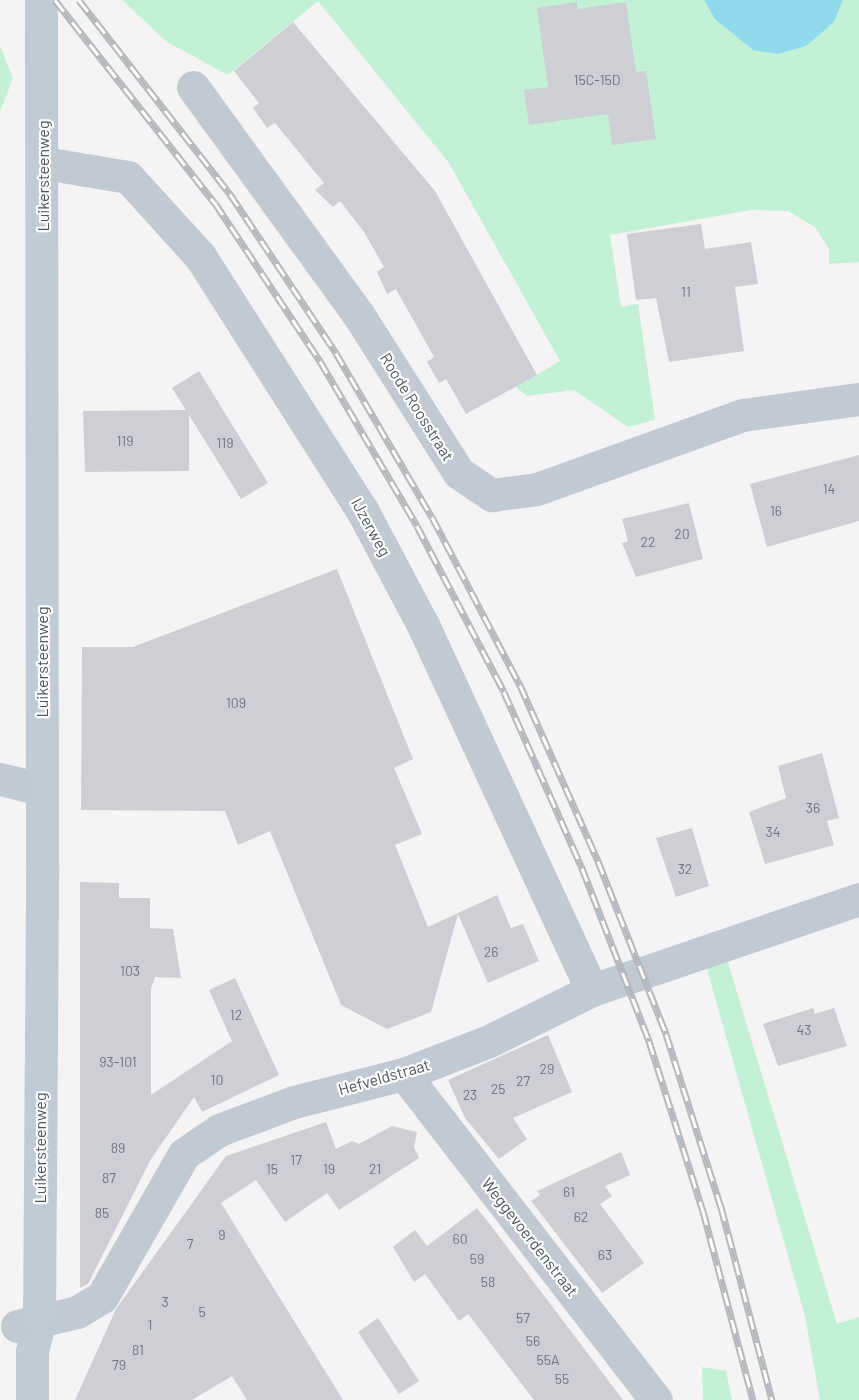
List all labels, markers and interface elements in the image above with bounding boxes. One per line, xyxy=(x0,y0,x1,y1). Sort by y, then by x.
house number: 15C-15D xyxy=(574,72,620,88)
street label: Luikersteenweg xyxy=(33,121,53,231)
house number: 11 xyxy=(681,284,691,300)
street label: Roode Roosstraat xyxy=(376,349,458,465)
house number: 119 xyxy=(116,433,134,449)
house number: 119 xyxy=(216,435,234,451)
house number: 14 xyxy=(823,481,835,497)
street label: IJzerweg xyxy=(347,495,395,559)
house number: 16 xyxy=(770,503,782,519)
house number: 20 xyxy=(674,526,690,542)
house number: 22 xyxy=(640,534,656,550)
street label: Luikersteenweg xyxy=(32,607,52,717)
house number: 109 xyxy=(226,695,246,711)
house number: 36 xyxy=(806,800,820,816)
house number: 34 xyxy=(766,824,780,840)
house number: 32 xyxy=(678,861,692,877)
house number: 26 xyxy=(484,944,498,960)
house number: 103 xyxy=(120,963,140,979)
house number: 12 xyxy=(230,1007,242,1023)
house number: 43 xyxy=(797,1022,811,1038)
house number: 93-101 xyxy=(99,1054,137,1070)
street label: Hefveldstraat xyxy=(336,1055,432,1099)
house number: 29 xyxy=(540,1061,554,1077)
house number: 10 xyxy=(211,1072,223,1088)
house number: 27 xyxy=(516,1073,530,1089)
house number: 25 xyxy=(491,1081,505,1097)
house number: 23 xyxy=(463,1087,477,1103)
street label: Luikersteenweg xyxy=(30,1093,50,1203)
house number: 89 xyxy=(111,1140,125,1156)
house number: 17 xyxy=(290,1152,302,1168)
house number: 15 xyxy=(266,1161,278,1177)
house number: 19 xyxy=(323,1161,335,1177)
house number: 21 xyxy=(369,1161,381,1177)
house number: 87 xyxy=(102,1170,116,1186)
street label: Weggevoerdenstraat xyxy=(478,1174,582,1300)
house number: 61 xyxy=(563,1184,575,1200)
house number: 85 xyxy=(95,1205,109,1221)
house number: 62 xyxy=(574,1209,588,1225)
house number: 9 xyxy=(218,1227,226,1243)
house number: 60 xyxy=(452,1231,468,1247)
house number: 7 xyxy=(187,1236,193,1252)
house number: 63 xyxy=(598,1247,612,1263)
house number: 59 xyxy=(470,1251,484,1267)
house number: 58 xyxy=(481,1274,495,1290)
house number: 3 xyxy=(161,1294,169,1310)
house number: 5 xyxy=(198,1304,206,1320)
house number: 57 xyxy=(516,1310,530,1326)
house number: 1 xyxy=(148,1317,152,1333)
house number: 56 xyxy=(526,1333,540,1349)
house number: 81 xyxy=(132,1342,144,1358)
house number: 55A xyxy=(537,1352,559,1368)
house number: 79 xyxy=(112,1357,126,1373)
house number: 55 xyxy=(555,1371,569,1387)

